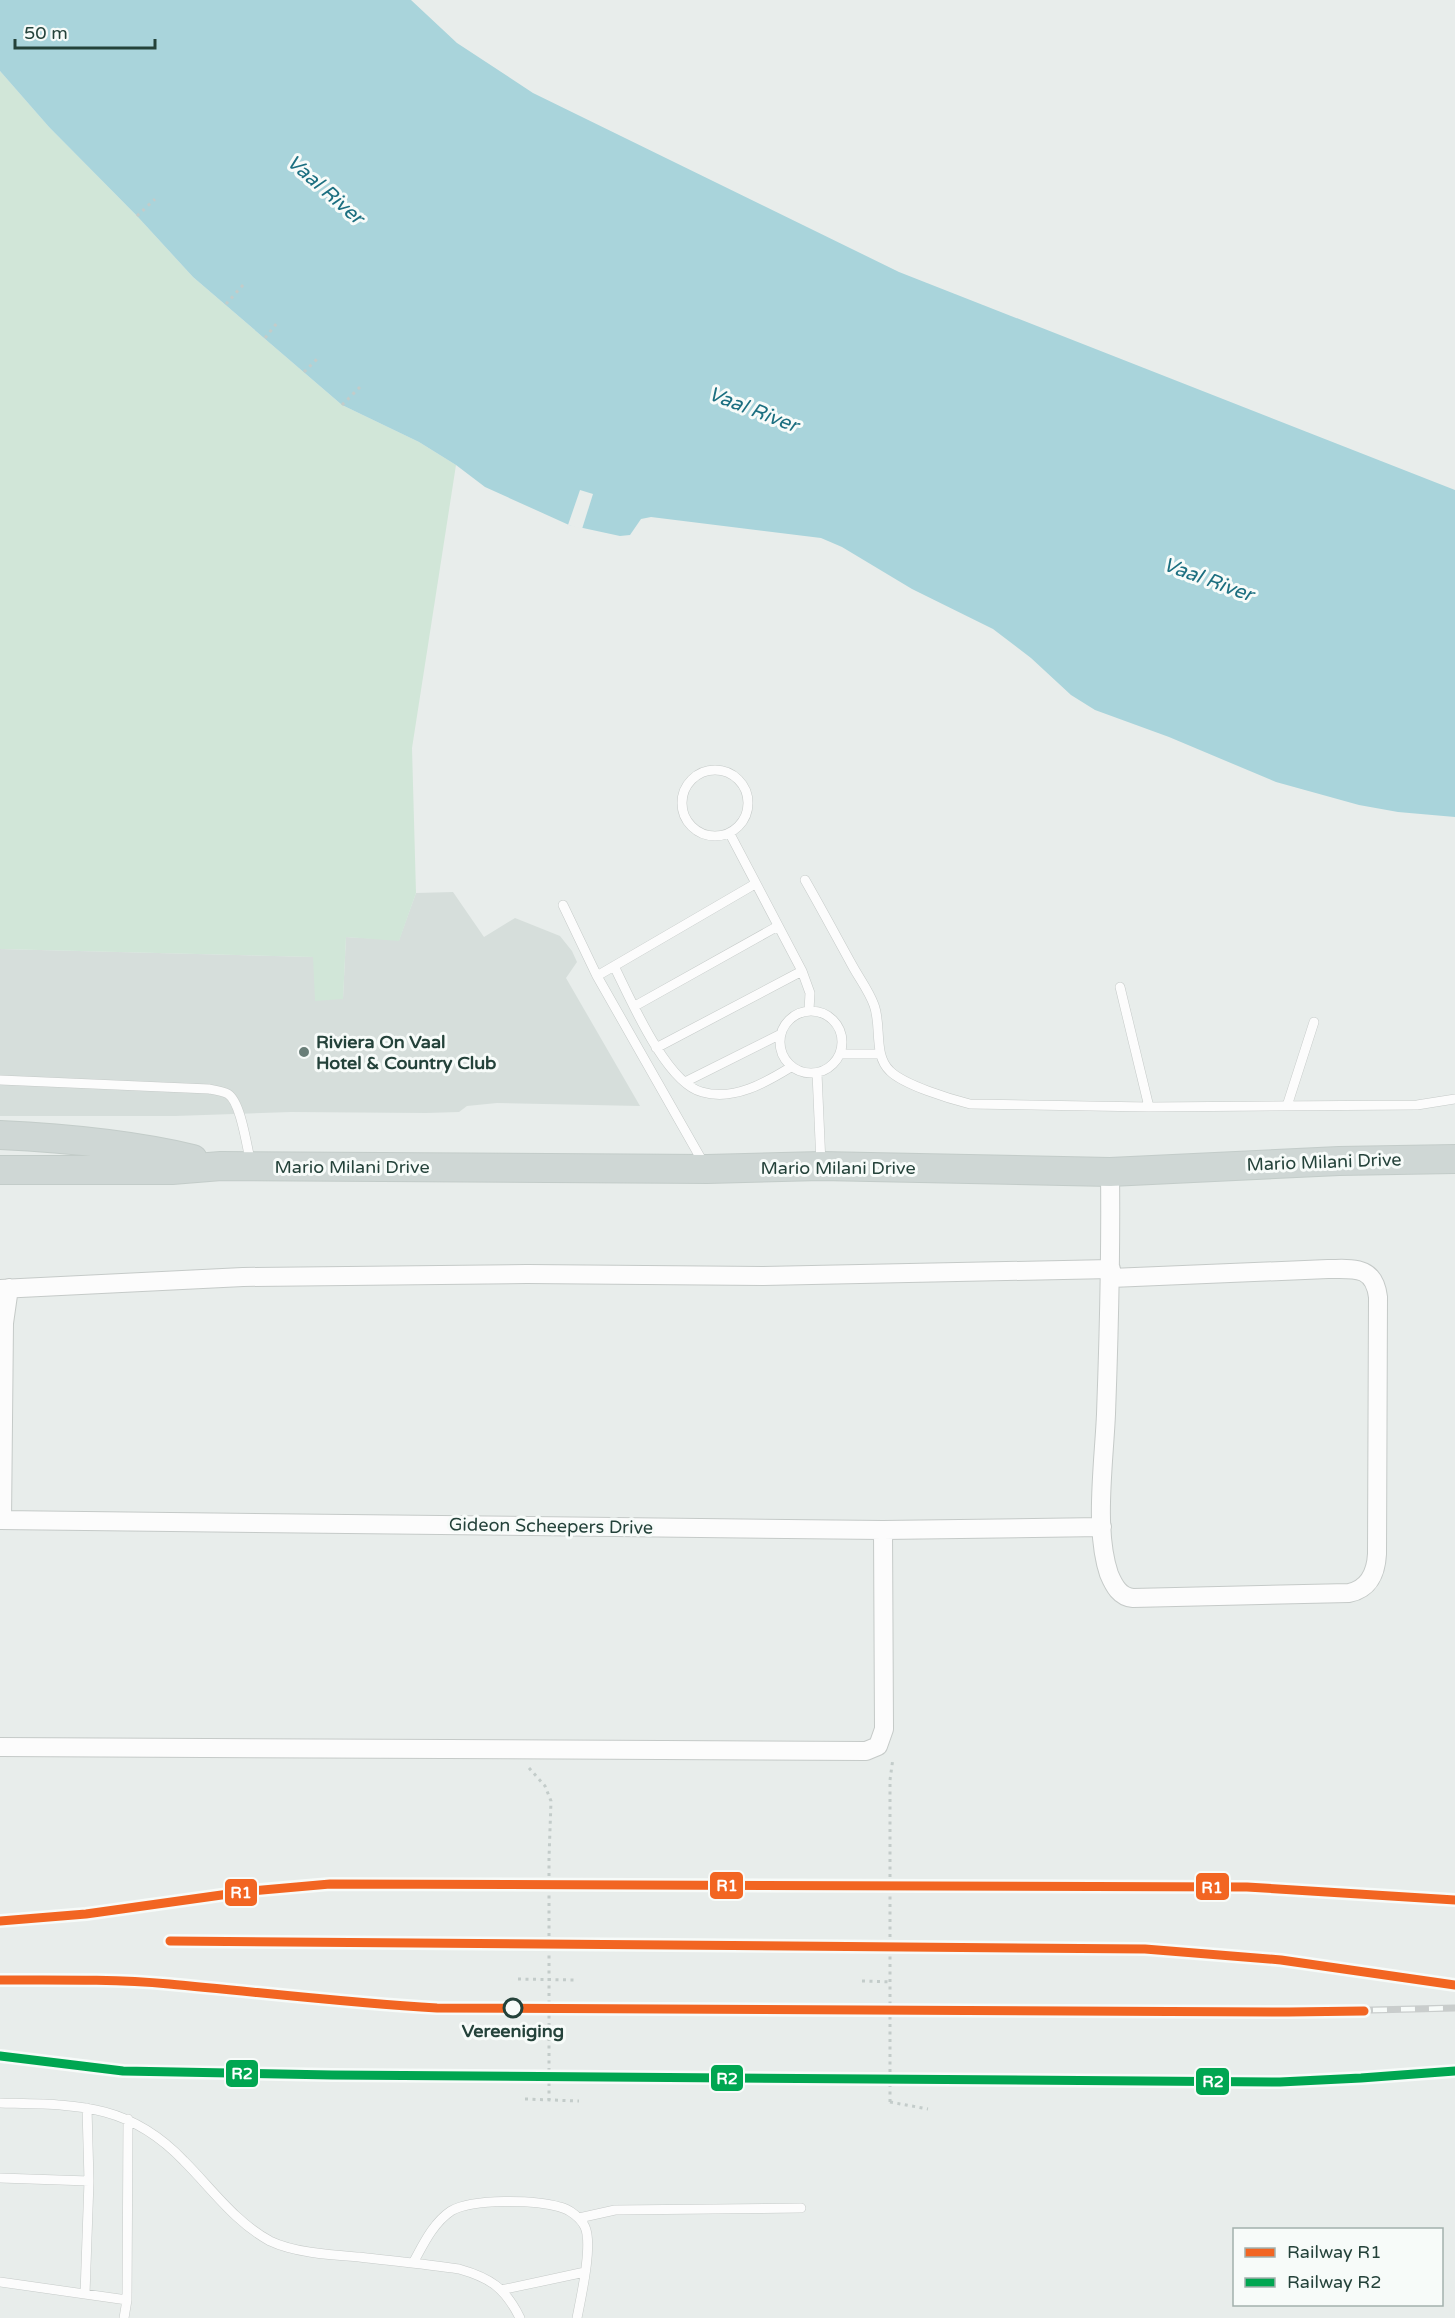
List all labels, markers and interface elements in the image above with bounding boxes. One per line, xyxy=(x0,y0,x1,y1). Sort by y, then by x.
scale bar xyxy=(15,12,154,50)
text: 50 m xyxy=(24,22,68,44)
water label: Vaal River xyxy=(282,150,370,231)
water label: Vaal River xyxy=(705,382,803,439)
water label: Vaal River xyxy=(1160,553,1259,608)
place label: Riviera On Vaal Hotel & Country Club xyxy=(316,1031,496,1074)
marker: Riviera On Vaal Hotel & Country Club xyxy=(297,1045,311,1059)
street label: Mario Milani Drive xyxy=(1246,1148,1402,1176)
street label: Mario Milani Drive xyxy=(274,1156,430,1178)
street label: Mario Milani Drive xyxy=(760,1157,916,1179)
street label: Gideon Scheepers Drive xyxy=(449,1513,653,1539)
line badge: R1 xyxy=(709,1871,744,1900)
line badge: R1 xyxy=(1195,1872,1230,1901)
text: R1 xyxy=(716,1876,738,1896)
line badge: R1 xyxy=(224,1878,258,1907)
text: R1 xyxy=(1201,1878,1223,1898)
text: R1 xyxy=(230,1883,252,1903)
marker: Vereeniging xyxy=(503,1998,523,2018)
place label: Vereeniging xyxy=(462,2020,564,2042)
line badge: R2 xyxy=(225,2059,259,2088)
text: R2 xyxy=(231,2064,253,2084)
line badge: R2 xyxy=(710,2064,744,2092)
line badge: R2 xyxy=(1195,2067,1230,2096)
text: R2 xyxy=(716,2069,738,2089)
text: R2 xyxy=(1202,2072,1224,2092)
legend xyxy=(1233,2228,1443,2306)
text: Railway R1 xyxy=(1287,2241,1381,2263)
text: Railway R2 xyxy=(1287,2271,1381,2293)

